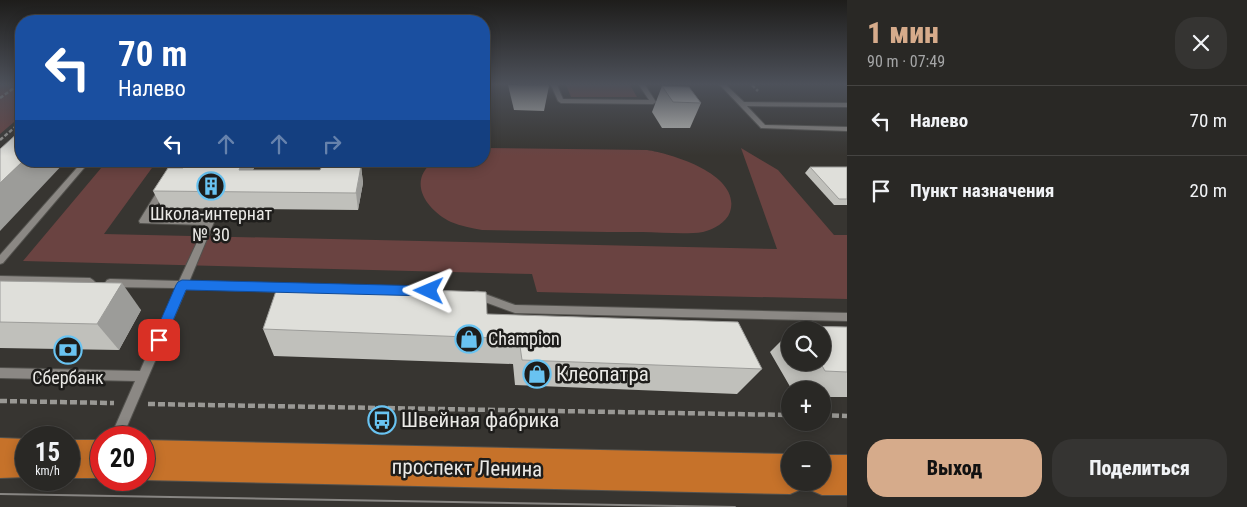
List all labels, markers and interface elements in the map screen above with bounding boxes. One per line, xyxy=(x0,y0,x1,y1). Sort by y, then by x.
text: 1 мин xyxy=(867,15,939,50)
button: close xyxy=(1175,17,1227,69)
text: 70 m xyxy=(118,34,187,75)
icon: left xyxy=(35,35,100,100)
text: 90 m · 07:49 xyxy=(867,52,945,71)
text: Налево xyxy=(118,76,186,101)
icon: left xyxy=(867,107,895,135)
text: Налево xyxy=(910,109,968,132)
text: 70 m xyxy=(1190,109,1227,132)
icon: left xyxy=(159,130,187,158)
icon: ahead xyxy=(212,130,240,158)
icon: ahead xyxy=(265,130,293,158)
icon: right xyxy=(318,130,346,158)
building icon: Школа-интернат № 30 xyxy=(196,171,226,201)
icon: arrive xyxy=(867,177,895,205)
text: Пункт назначения xyxy=(910,179,1054,202)
text: 20 m xyxy=(1190,179,1227,202)
place label: Школа-интернат № 30 xyxy=(150,203,272,245)
position arrow xyxy=(402,264,454,316)
pin xyxy=(138,319,180,361)
map controls xyxy=(781,321,831,491)
button: search xyxy=(781,321,831,371)
shop icon: Champion xyxy=(454,324,484,354)
icon: arrive xyxy=(145,326,173,354)
place label: Champion xyxy=(488,328,560,349)
bank icon: Сбербанк xyxy=(53,335,83,365)
shop icon: Клеопатра xyxy=(522,359,552,389)
place label: Клеопатра xyxy=(556,362,649,386)
place label: Сбербанк xyxy=(32,367,104,388)
button: + xyxy=(781,381,831,431)
bus stop icon: Швейная фабрика xyxy=(367,405,397,435)
place label: Швейная фабрика xyxy=(401,408,559,432)
speed limit sign: 20 xyxy=(90,426,155,491)
text: 15 xyxy=(35,438,60,467)
button: Выход xyxy=(867,439,1042,497)
button: Поделиться xyxy=(1052,439,1227,497)
button: − xyxy=(781,441,831,491)
street label: проспект Ленина xyxy=(392,455,542,481)
text: km/h xyxy=(35,464,60,478)

